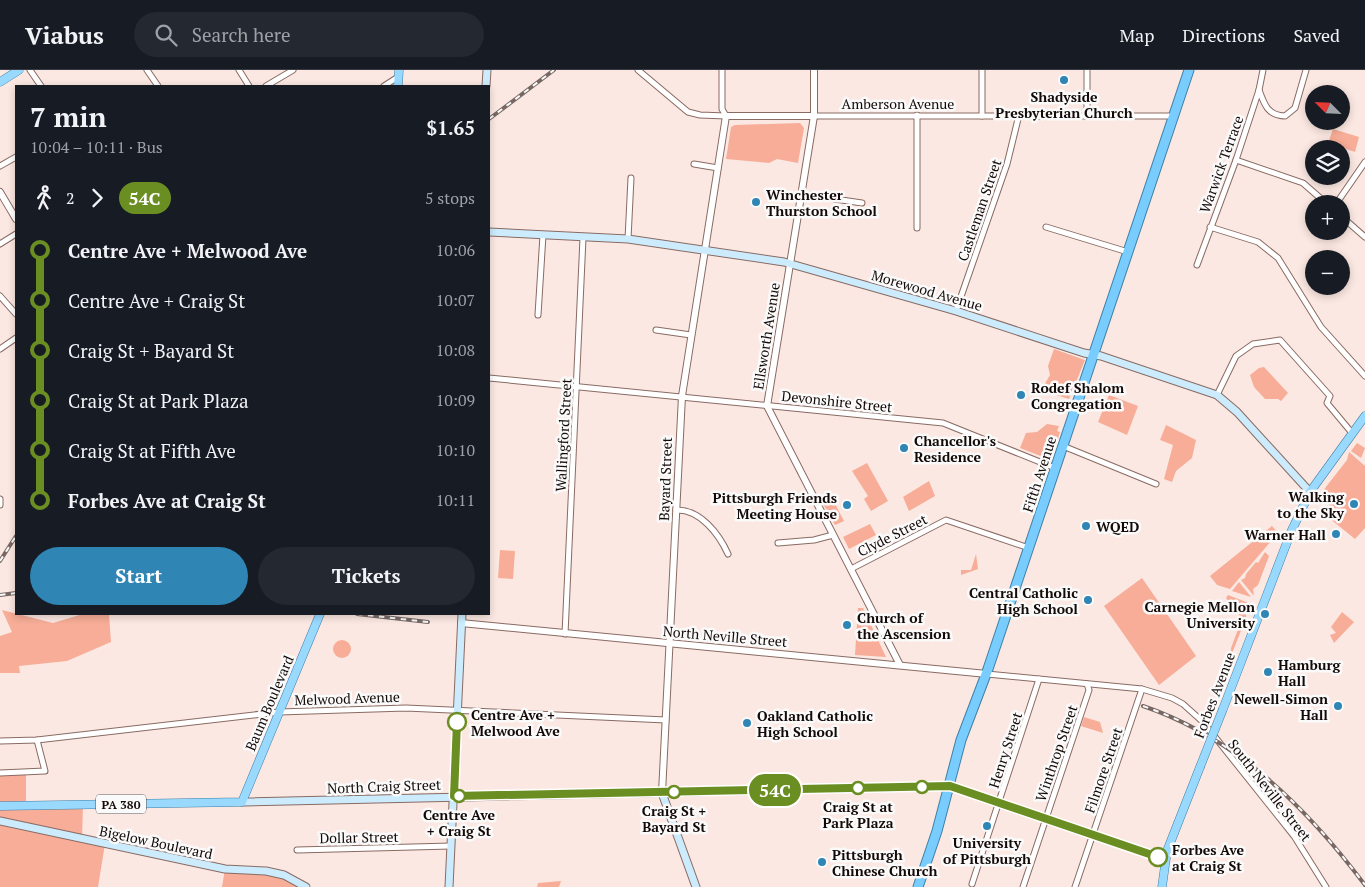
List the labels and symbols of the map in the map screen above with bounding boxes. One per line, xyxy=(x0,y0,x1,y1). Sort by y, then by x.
marker: Shadyside Presbyterian Church xyxy=(1058,74,1070,86)
north arrow xyxy=(1305,85,1350,130)
place label: Shadyside Presbyterian Church xyxy=(995,87,1133,122)
street label: Amberson Avenue xyxy=(842,94,954,113)
street label: Warwick Terrace xyxy=(1195,113,1247,215)
street label: Castleman Street xyxy=(953,156,1006,264)
place label: Winchester Thurston School xyxy=(766,185,877,220)
marker: Winchester Thurston School xyxy=(750,196,762,208)
street label: Morewood Avenue xyxy=(869,265,985,315)
street label: Ellsworth Avenue xyxy=(748,281,784,391)
street label: Wallingford Street xyxy=(551,377,576,492)
place label: Rodef Shalom Congregation xyxy=(1031,378,1124,413)
street label: Devonshire Street xyxy=(781,386,894,416)
marker: Rodef Shalom Congregation xyxy=(1015,389,1027,401)
place label: Chancellor's Residence xyxy=(914,431,996,466)
street label: Fifth Avenue xyxy=(1018,434,1060,514)
street label: Bayard Street xyxy=(654,436,676,521)
marker: Chancellor's Residence xyxy=(898,442,910,454)
place label: Walking to the Sky xyxy=(1277,487,1345,522)
place label: Pittsburgh Friends Meeting House xyxy=(712,488,837,523)
marker: Walking to the Sky xyxy=(1348,498,1360,510)
marker: Pittsburgh Friends Meeting House xyxy=(841,499,853,511)
street label: Clyde Street xyxy=(854,509,931,561)
place label: WQED xyxy=(1096,517,1139,536)
marker: WQED xyxy=(1080,520,1092,532)
place label: Warner Hall xyxy=(1244,525,1326,544)
marker: Warner Hall xyxy=(1330,528,1342,540)
place label: Central Catholic High School xyxy=(969,583,1078,618)
marker: Central Catholic High School xyxy=(1082,594,1094,606)
place label: Carnegie Mellon University xyxy=(1144,597,1256,632)
place label: Church of the Ascension xyxy=(857,608,951,643)
marker: Carnegie Mellon University xyxy=(1259,608,1271,620)
marker: Church of the Ascension xyxy=(841,619,853,631)
street label: North Neville Street xyxy=(662,621,789,651)
street label: Forbes Avenue xyxy=(1189,649,1239,741)
street label: Baum Boulevard xyxy=(240,652,298,754)
place label: Hamburg Hall xyxy=(1278,655,1341,690)
marker: Hamburg Hall xyxy=(1262,666,1274,678)
street label: Melwood Avenue xyxy=(294,687,400,709)
place label: Newell-Simon Hall xyxy=(1234,689,1328,724)
marker: Newell-Simon Hall xyxy=(1332,700,1344,712)
street label: Winthrop Street xyxy=(1031,701,1082,804)
place label: Centre Ave + Melwood Ave xyxy=(471,705,560,740)
place label: Oakland Catholic High School xyxy=(757,706,873,741)
street label: Henry Street xyxy=(984,709,1026,791)
marker: Centre Ave + Melwood Ave xyxy=(447,712,467,732)
marker: Oakland Catholic High School xyxy=(741,717,753,729)
street label: Filmore Street xyxy=(1080,724,1127,815)
street label: South Neville Street xyxy=(1224,735,1316,846)
street label: North Craig Street xyxy=(327,774,442,797)
line badge: 54C xyxy=(746,774,804,806)
unlabelled marker xyxy=(915,780,929,794)
marker: Craig St at Park Plaza xyxy=(851,781,865,795)
marker: Craig St + Bayard St xyxy=(667,785,681,799)
marker: Centre Ave + Craig St xyxy=(452,789,466,803)
road number: PA 380 xyxy=(96,794,146,814)
place label: Craig St at Park Plaza xyxy=(822,797,894,832)
place label: Craig St + Bayard St xyxy=(642,801,706,836)
place label: Centre Ave + Craig St xyxy=(423,805,496,840)
marker: University of Pittsburgh xyxy=(981,820,993,832)
street label: Bigelow Boulevard xyxy=(98,821,215,863)
street label: Dollar Street xyxy=(319,827,400,847)
place label: University of Pittsburgh xyxy=(943,833,1031,868)
place label: Forbes Ave at Craig St xyxy=(1172,840,1245,875)
place label: Pittsburgh Chinese Church xyxy=(832,845,938,880)
marker: Forbes Ave at Craig St xyxy=(1148,847,1168,867)
marker: Pittsburgh Chinese Church xyxy=(816,856,828,868)

